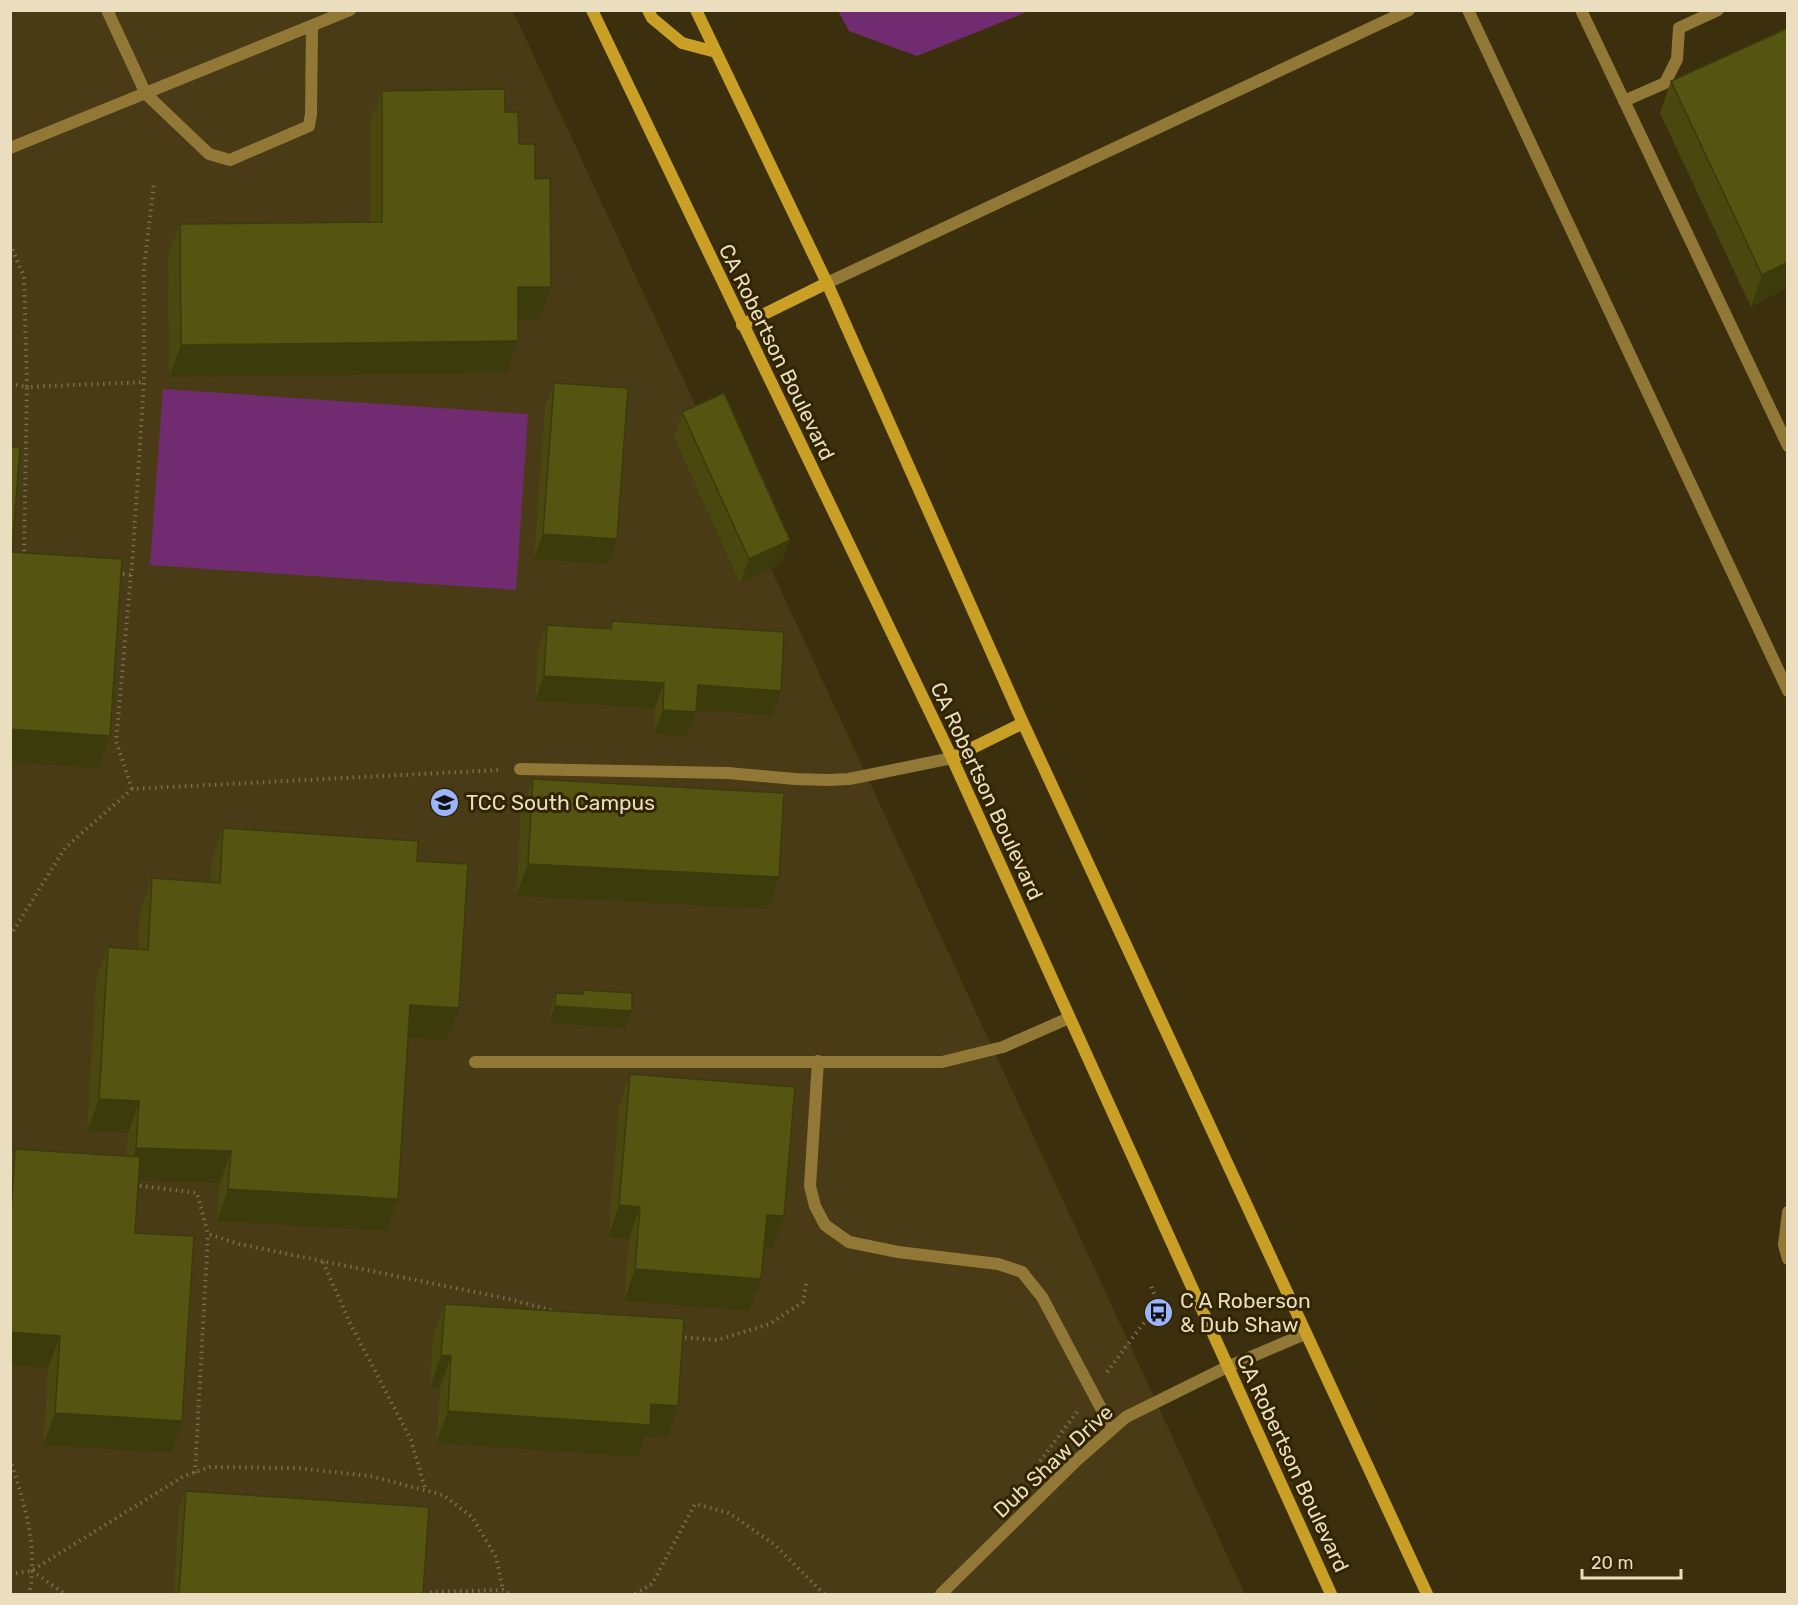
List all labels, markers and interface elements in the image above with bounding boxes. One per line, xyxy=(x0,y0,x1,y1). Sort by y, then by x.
street label: CA Robertson Boulevard xyxy=(714,240,840,464)
street label: CA Robertson Boulevard xyxy=(925,678,1049,904)
school or university icon: TCC South Campus xyxy=(429,786,461,818)
place label: TCC South Campus xyxy=(466,790,655,815)
place label: C A Roberson & Dub Shaw xyxy=(1180,1288,1311,1337)
bus stop icon: C A Roberson & Dub Shaw xyxy=(1143,1296,1175,1328)
street label: CA Robertson Boulevard xyxy=(1231,1350,1355,1576)
street label: Dub Shaw Drive xyxy=(988,1399,1118,1523)
scale bar xyxy=(1582,1542,1681,1580)
text: 20 m xyxy=(1591,1552,1633,1574)

